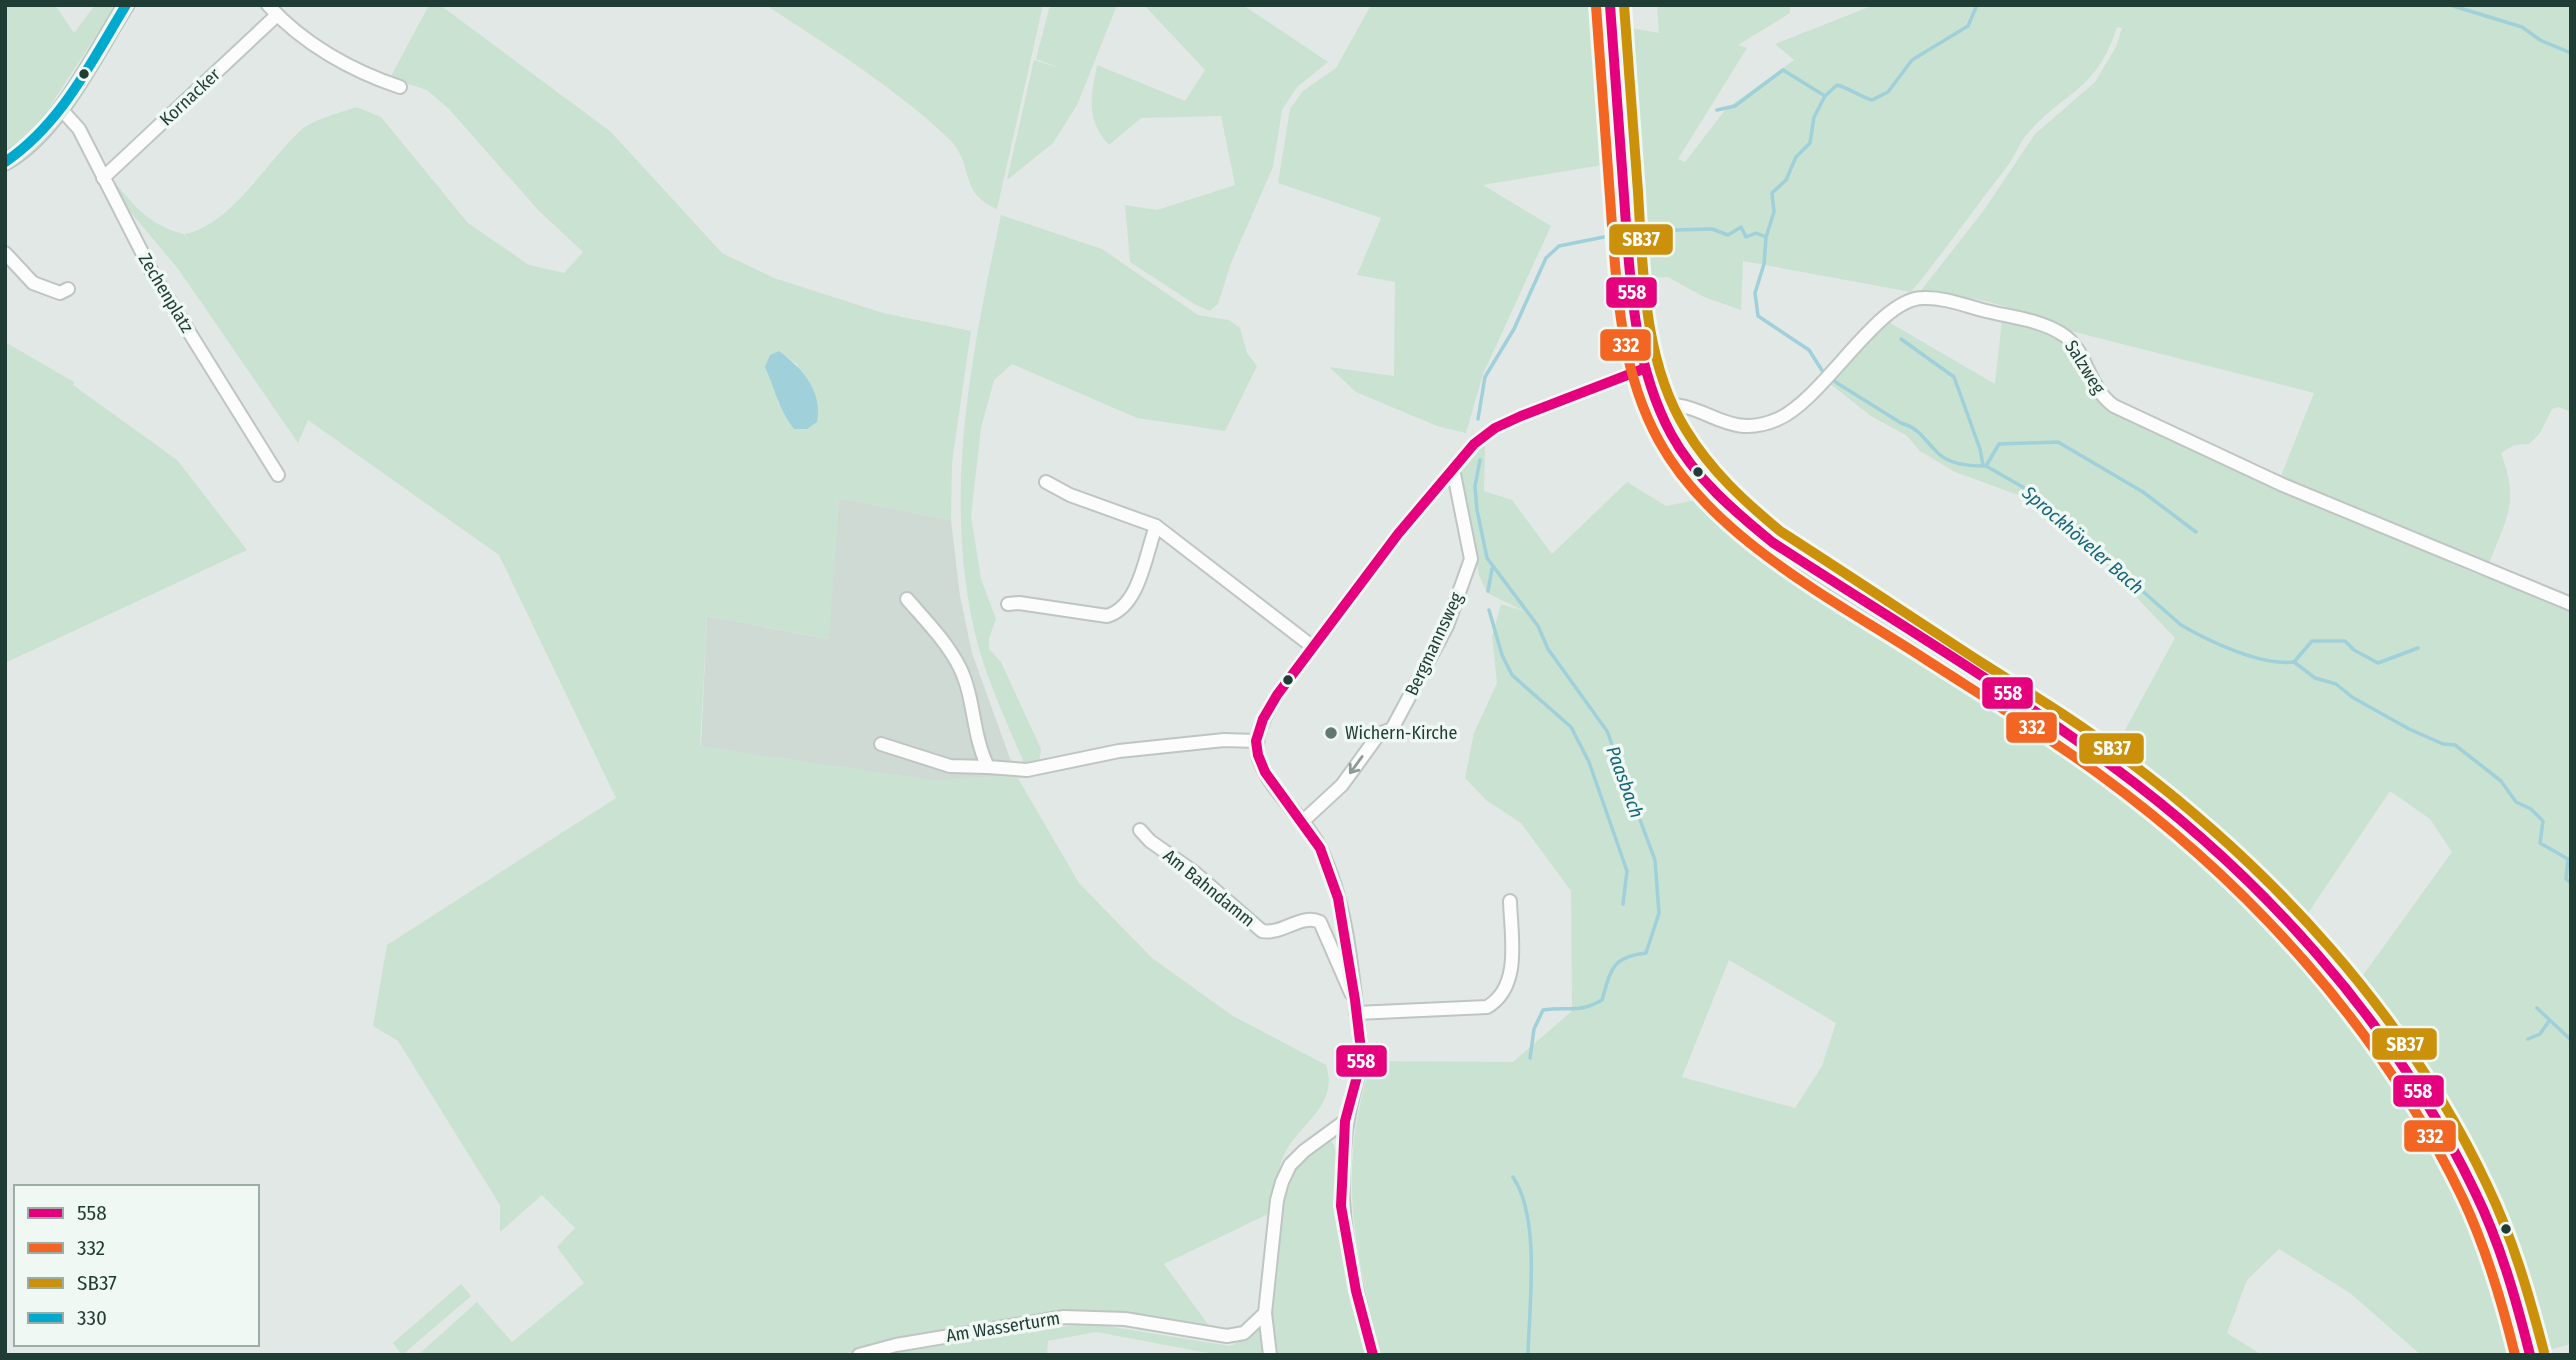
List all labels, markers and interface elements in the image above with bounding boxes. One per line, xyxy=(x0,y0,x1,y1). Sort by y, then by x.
street label: Kornacker xyxy=(155,63,225,130)
unlabelled marker xyxy=(77,67,91,81)
line badge: SB37 xyxy=(1608,223,1674,256)
text: SB37 xyxy=(1622,228,1660,251)
street label: Zechenplatz xyxy=(134,249,198,337)
line badge: 558 xyxy=(1605,276,1658,309)
text: 558 xyxy=(1618,281,1646,304)
line badge: 332 xyxy=(1599,328,1652,362)
text: 332 xyxy=(1612,334,1640,357)
street label: Salzweg xyxy=(2060,336,2110,398)
unlabelled marker xyxy=(1691,465,1705,479)
water label: Sprockhöveler Bach xyxy=(2017,480,2148,599)
street label: Bergmannsweg xyxy=(1400,588,1468,699)
unlabelled marker xyxy=(1281,673,1295,687)
line badge: 558 xyxy=(1981,676,2034,710)
text: 558 xyxy=(1994,682,2022,705)
line badge: 332 xyxy=(2005,711,2058,744)
text: 332 xyxy=(2018,716,2046,739)
place label: Wichern-Kirche xyxy=(1345,722,1458,744)
marker: Wichern-Kirche xyxy=(1323,725,1339,741)
line badge: SB37 xyxy=(2078,732,2145,765)
text: SB37 xyxy=(2093,737,2131,760)
water label: Paasbach xyxy=(1601,743,1649,821)
one-way arrow xyxy=(1349,755,1363,774)
street label: Am Bahndamm xyxy=(1159,844,1259,932)
line badge: SB37 xyxy=(2371,1027,2438,1061)
text: SB37 xyxy=(2386,1033,2424,1056)
line badge: 558 xyxy=(1335,1044,1388,1078)
text: 558 xyxy=(1347,1050,1375,1073)
line badge: 558 xyxy=(2392,1074,2445,1108)
text: 558 xyxy=(2404,1080,2432,1103)
line badge: 332 xyxy=(2403,1119,2457,1153)
text: 332 xyxy=(2416,1125,2444,1148)
legend xyxy=(14,1185,259,1346)
text: 558 xyxy=(77,1200,107,1226)
unlabelled marker xyxy=(2499,1222,2513,1236)
text: 332 xyxy=(77,1235,105,1261)
text: SB37 xyxy=(77,1270,117,1296)
text: 330 xyxy=(77,1305,107,1331)
street label: Am Wasserturm xyxy=(945,1307,1061,1347)

